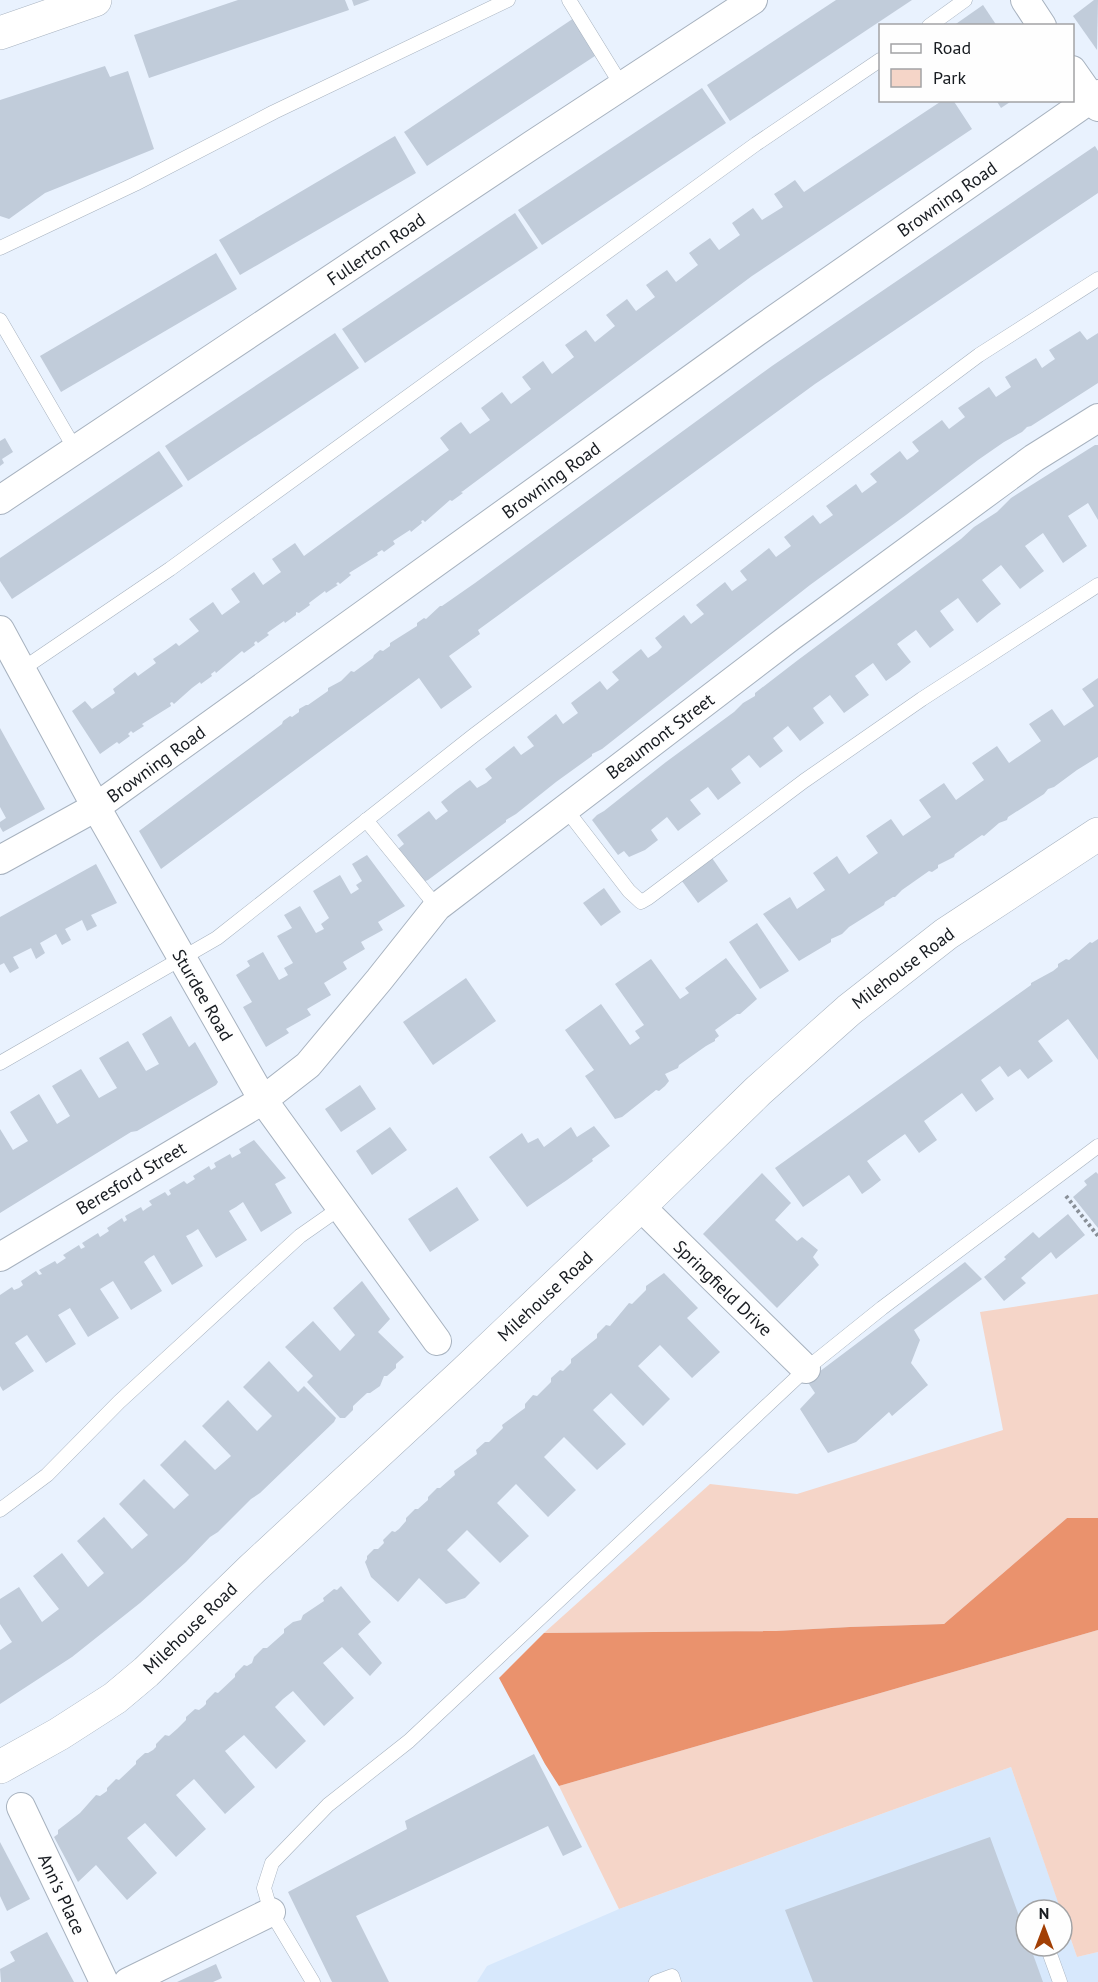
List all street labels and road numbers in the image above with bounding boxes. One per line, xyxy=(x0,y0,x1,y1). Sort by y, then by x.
street label: Browning Road xyxy=(893,156,1001,242)
street label: Fullerton Road xyxy=(322,208,430,290)
street label: Browning Road xyxy=(497,436,605,524)
street label: Beaumont Street xyxy=(601,688,719,784)
street label: Browning Road xyxy=(102,720,210,808)
street label: Milehouse Road xyxy=(847,922,959,1014)
street label: Sturdee Road xyxy=(167,945,239,1045)
street label: Beresford Street xyxy=(72,1136,190,1220)
street label: Springfield Drive xyxy=(669,1235,777,1341)
street label: Milehouse Road xyxy=(492,1246,598,1346)
street label: Milehouse Road xyxy=(138,1577,242,1679)
street label: Ann's Place xyxy=(33,1850,91,1938)

